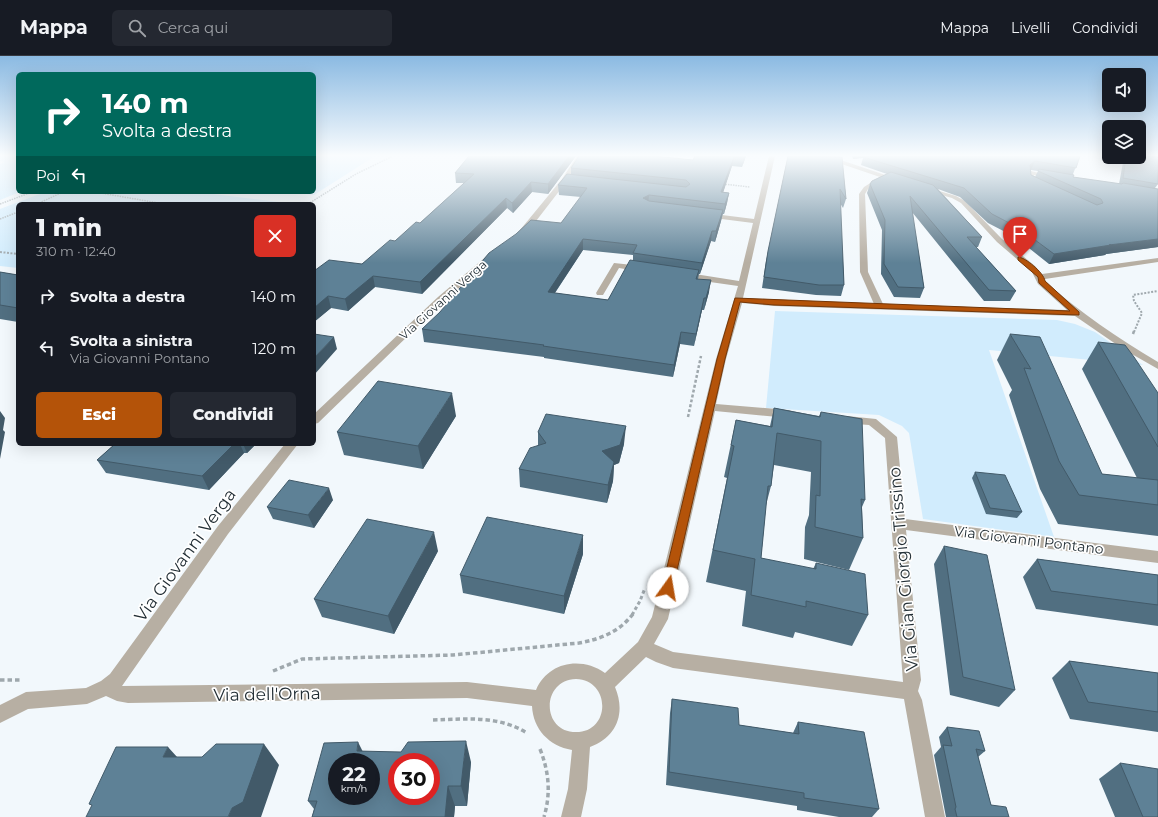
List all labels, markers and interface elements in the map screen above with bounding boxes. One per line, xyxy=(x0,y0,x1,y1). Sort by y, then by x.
search box xyxy=(112,10,392,46)
text: Mappa xyxy=(20,16,88,39)
icon: search xyxy=(126,17,148,39)
text: Cerca qui xyxy=(158,18,228,37)
text: Mappa xyxy=(940,19,989,37)
text: Livelli xyxy=(1011,19,1050,37)
text: Condividi xyxy=(1072,19,1138,37)
map controls xyxy=(1102,68,1146,164)
button: sound xyxy=(1102,68,1146,112)
text: 140 m xyxy=(102,86,189,120)
icon: right xyxy=(36,88,88,140)
text: Svolta a destra xyxy=(102,120,232,142)
button: layers xyxy=(1102,120,1146,164)
icon: left xyxy=(68,164,90,186)
text: Poi xyxy=(36,166,60,185)
text: 1 min xyxy=(36,213,102,242)
button: close xyxy=(254,215,296,257)
pin xyxy=(1003,217,1037,258)
icon: arrive xyxy=(1009,223,1031,245)
text: 310 m · 12:40 xyxy=(36,243,116,259)
street label: Via Giovanni Verga xyxy=(396,256,489,343)
icon: right xyxy=(36,285,58,307)
text: Svolta a destra xyxy=(70,287,185,306)
text: 140 m xyxy=(251,287,296,306)
text: Svolta a sinistra xyxy=(70,331,193,350)
icon: left xyxy=(36,337,58,359)
text: 120 m xyxy=(252,339,296,358)
text: Via Giovanni Pontano xyxy=(70,350,210,366)
button: Esci xyxy=(36,392,162,438)
button: Condividi xyxy=(170,392,296,438)
street label: Via Gian Giorgio Trissino xyxy=(884,466,922,672)
street label: Via Giovanni Verga xyxy=(130,485,240,625)
street label: Via Giovanni Pontano xyxy=(953,522,1105,558)
position arrow xyxy=(647,567,689,609)
street label: Via dell'Orna xyxy=(213,683,321,705)
speed limit sign: 30 xyxy=(388,753,440,805)
text: 22 xyxy=(342,762,366,786)
text: km/h xyxy=(341,782,367,795)

